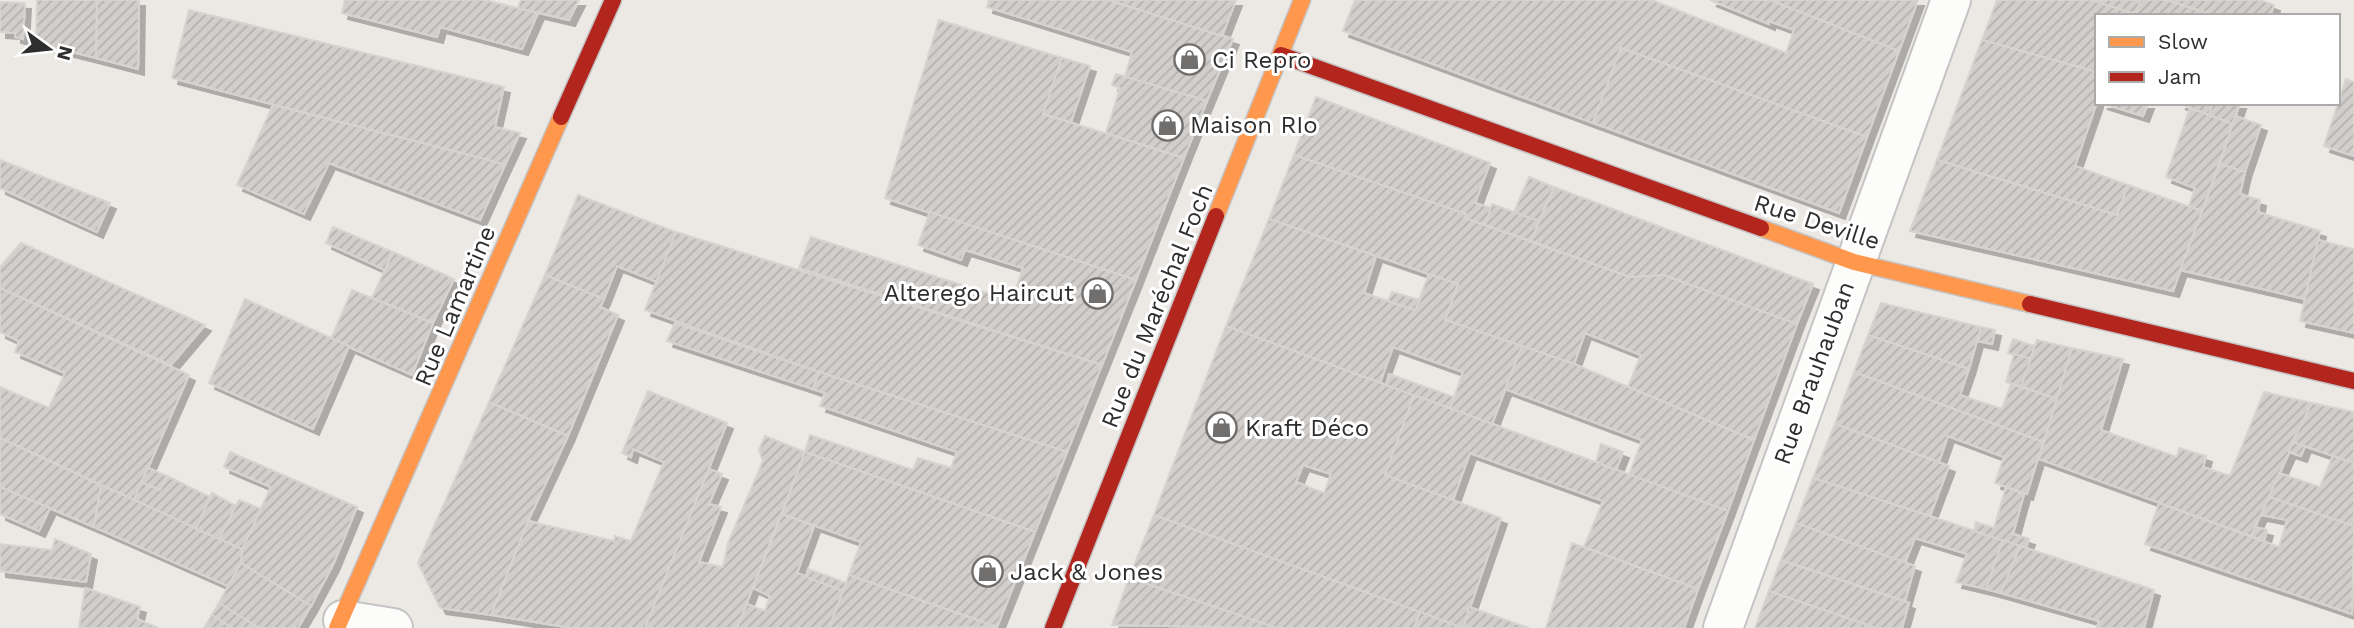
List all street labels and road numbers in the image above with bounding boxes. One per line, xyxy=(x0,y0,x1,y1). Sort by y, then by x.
street label: Rue du Maréchal Foch xyxy=(1095,180,1219,432)
street label: Rue Deville xyxy=(1750,188,1884,256)
street label: Rue Lamartine xyxy=(409,222,501,390)
street label: Rue Brauhauban xyxy=(1768,278,1860,468)

